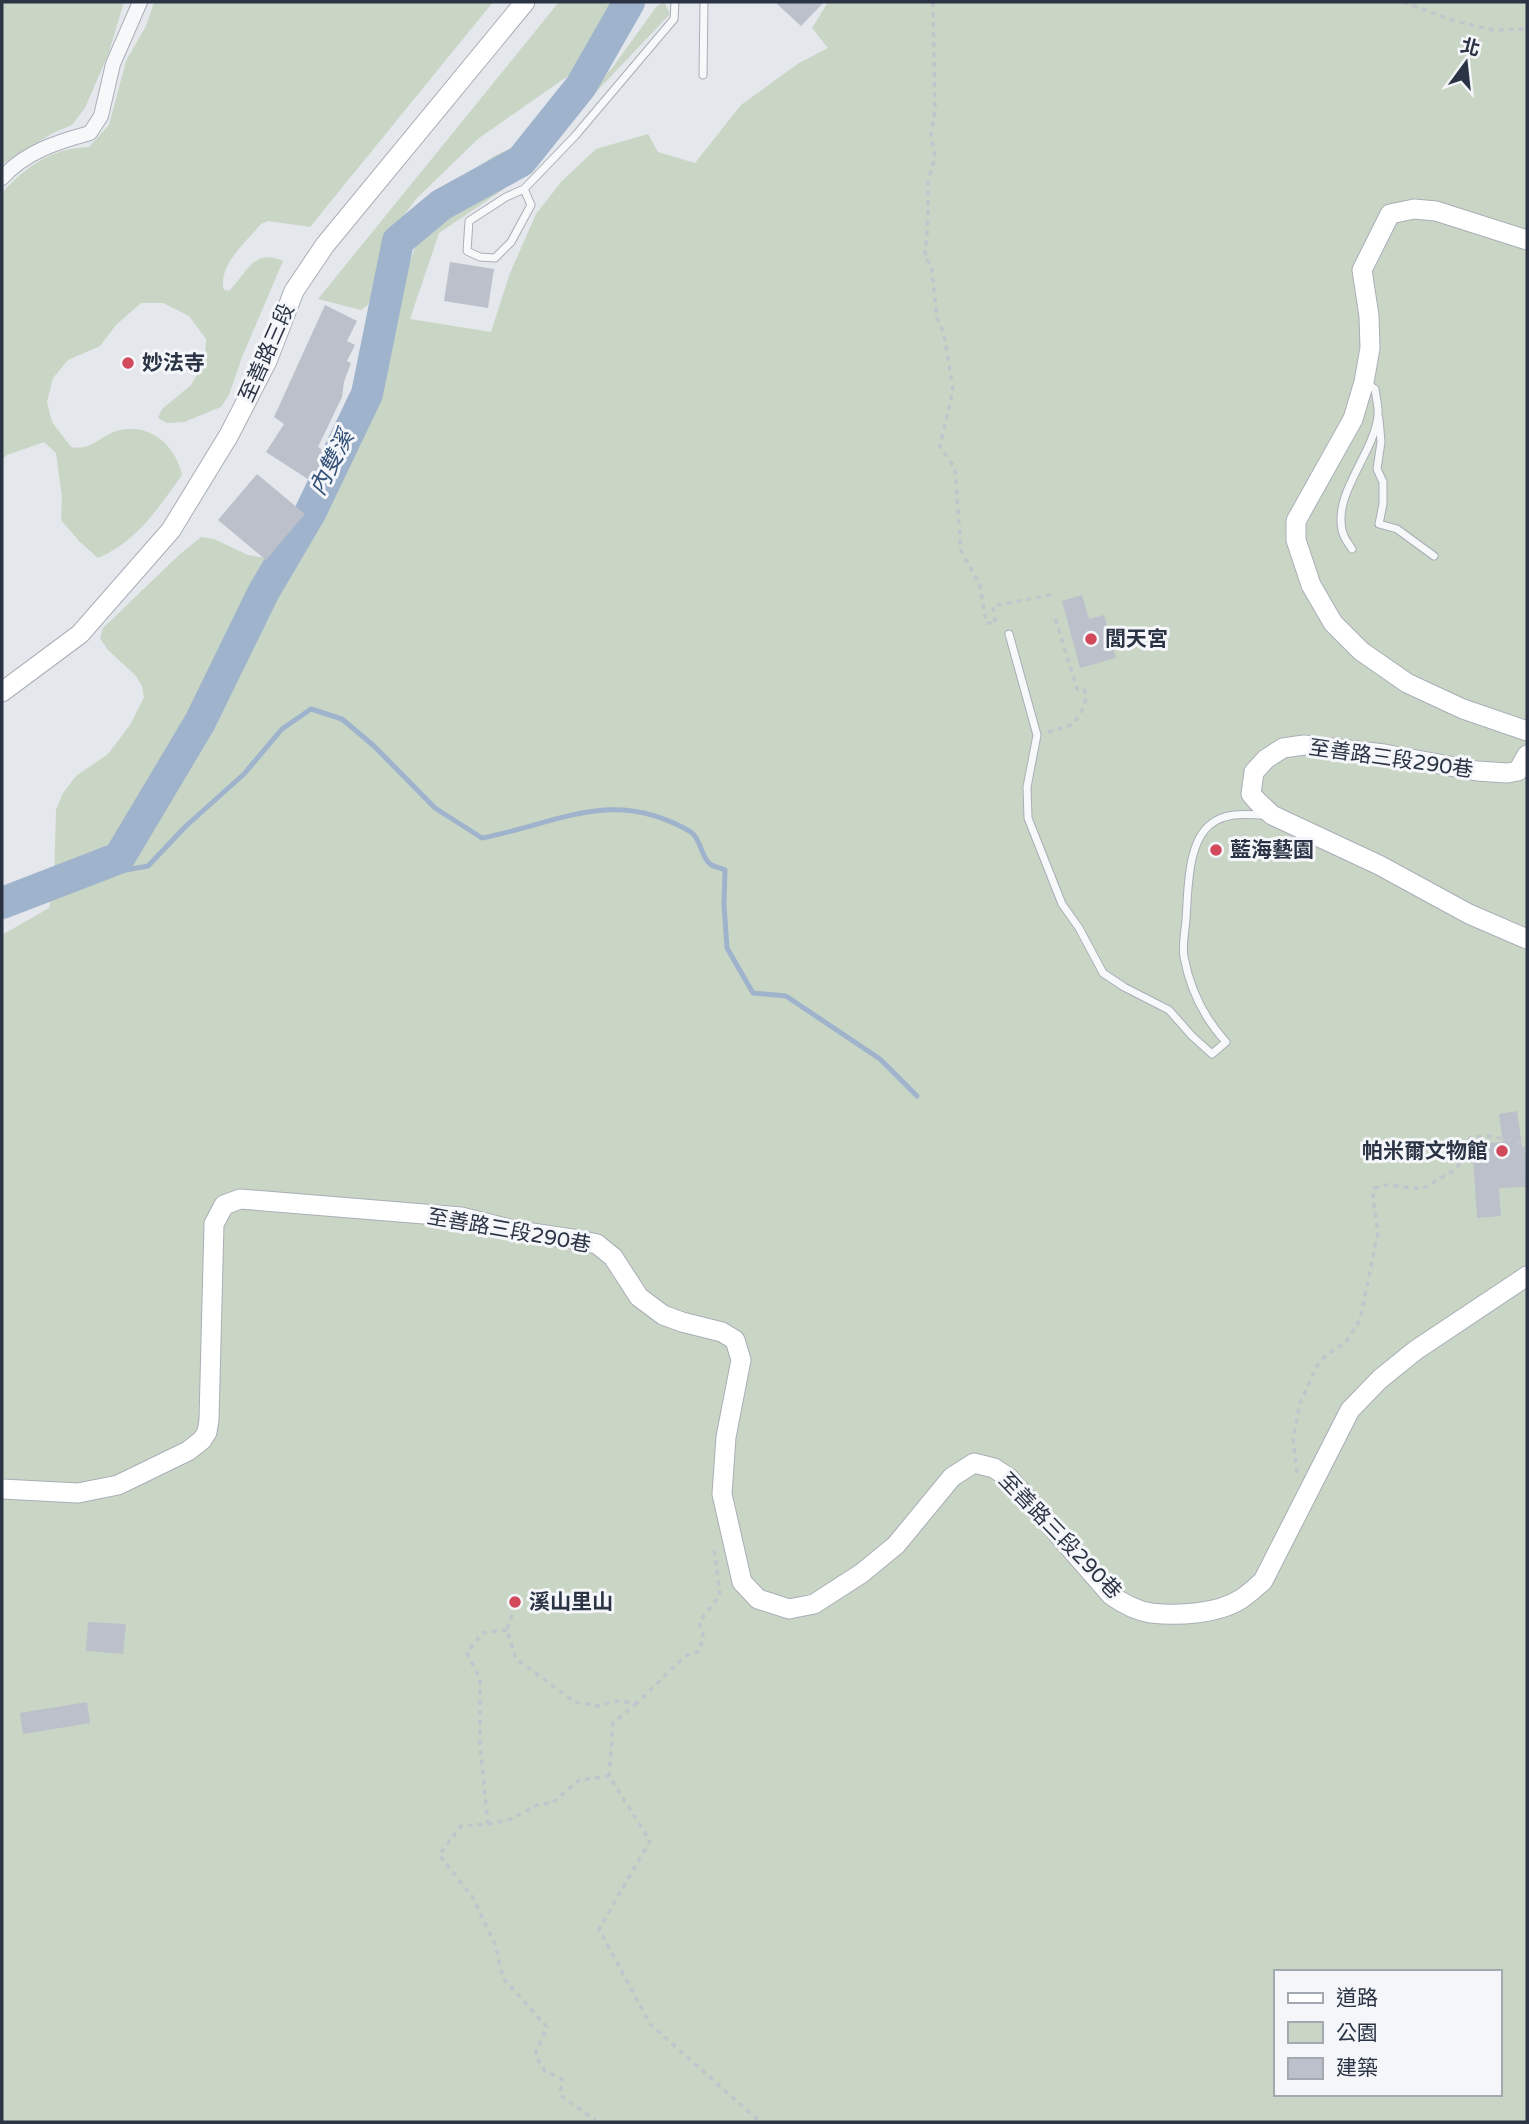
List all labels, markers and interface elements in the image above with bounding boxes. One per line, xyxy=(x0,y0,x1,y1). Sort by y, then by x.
north arrow xyxy=(1431,28,1501,98)
text: 北 xyxy=(1458,34,1482,61)
street label: 至善路三段 xyxy=(234,300,300,406)
place label: 妙法寺 xyxy=(142,351,205,376)
marker: 妙法寺 xyxy=(120,355,136,371)
water label: 內雙溪 xyxy=(304,423,361,500)
place label: 閭天宮 xyxy=(1105,627,1168,652)
marker: 閭天宮 xyxy=(1083,631,1099,647)
street label: 至善路三段290巷 xyxy=(1307,735,1475,783)
place label: 藍海藝園 xyxy=(1230,838,1314,863)
marker: 藍海藝園 xyxy=(1208,842,1224,858)
place label: 帕米爾文物館 xyxy=(1362,1139,1488,1164)
marker: 帕米爾文物館 xyxy=(1494,1143,1510,1159)
street label: 至善路三段290巷 xyxy=(425,1204,593,1258)
street label: 至善路三段290巷 xyxy=(993,1468,1127,1604)
place label: 溪山里山 xyxy=(529,1590,613,1615)
marker: 溪山里山 xyxy=(507,1594,523,1610)
legend xyxy=(1274,1970,1501,2096)
text: 道路 xyxy=(1336,1986,1378,2011)
text: 公園 xyxy=(1336,2021,1378,2046)
text: 建築 xyxy=(1336,2056,1378,2081)

